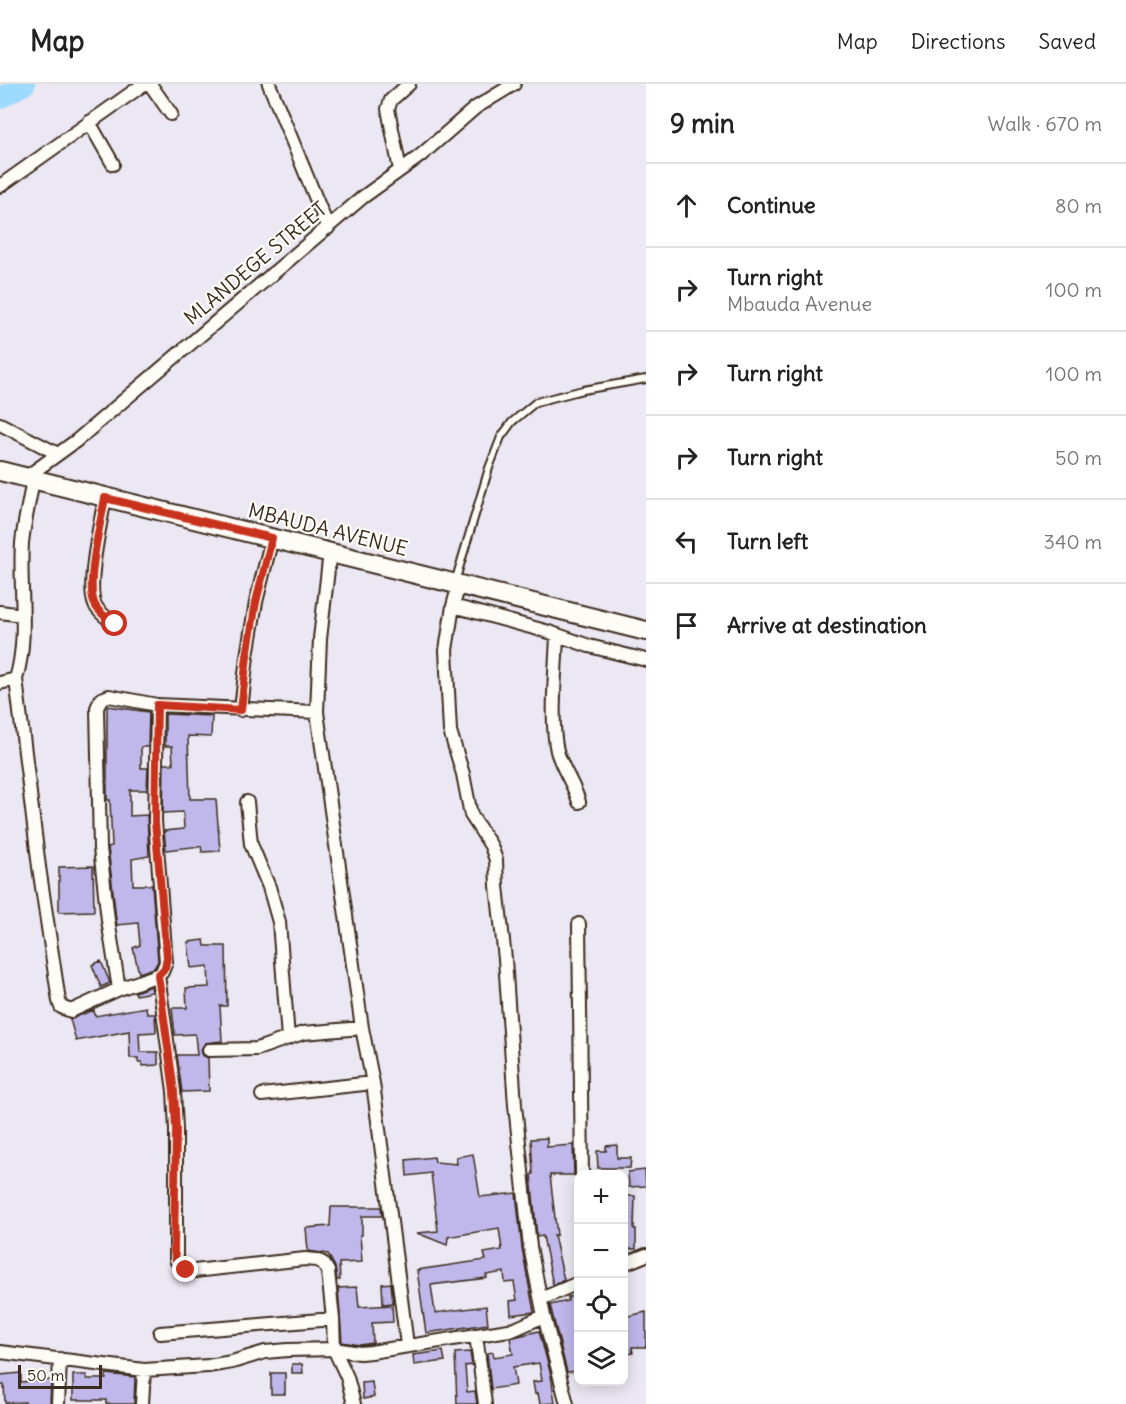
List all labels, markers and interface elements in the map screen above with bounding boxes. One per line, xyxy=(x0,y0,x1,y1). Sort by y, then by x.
text: Map xyxy=(30,23,84,59)
text: Map xyxy=(837,28,878,55)
text: Directions xyxy=(911,28,1005,55)
text: Saved xyxy=(1038,28,1096,55)
text: 9 min xyxy=(670,107,735,140)
text: Walk · 670 m xyxy=(988,111,1102,136)
icon: ahead xyxy=(670,189,703,222)
text: Continue xyxy=(727,191,816,219)
text: 80 m xyxy=(1055,193,1102,218)
street label: MLANDEGE STREET xyxy=(179,196,331,330)
text: Turn right xyxy=(727,263,823,291)
icon: right xyxy=(670,273,703,306)
text: 100 m xyxy=(1045,277,1102,302)
text: Mbauda Avenue xyxy=(727,291,872,316)
icon: right xyxy=(670,357,703,390)
text: Turn right xyxy=(727,359,823,387)
text: 100 m xyxy=(1045,361,1102,386)
icon: right xyxy=(670,441,703,474)
text: Turn right xyxy=(727,443,823,471)
text: 50 m xyxy=(1055,445,1102,470)
street label: MBAUDA AVENUE xyxy=(246,497,410,561)
icon: left xyxy=(670,525,703,558)
text: Turn left xyxy=(727,527,808,555)
text: 340 m xyxy=(1044,529,1102,554)
icon: arrive xyxy=(670,609,703,642)
route start xyxy=(101,610,127,636)
text: Arrive at destination xyxy=(727,611,927,639)
map controls xyxy=(574,1170,628,1386)
button: + xyxy=(574,1170,628,1224)
button: − xyxy=(574,1224,628,1278)
route end xyxy=(172,1256,198,1282)
button: locate xyxy=(574,1278,628,1332)
button: layers xyxy=(574,1332,628,1386)
scale bar xyxy=(18,1362,102,1390)
text: 50 m xyxy=(27,1365,65,1385)

